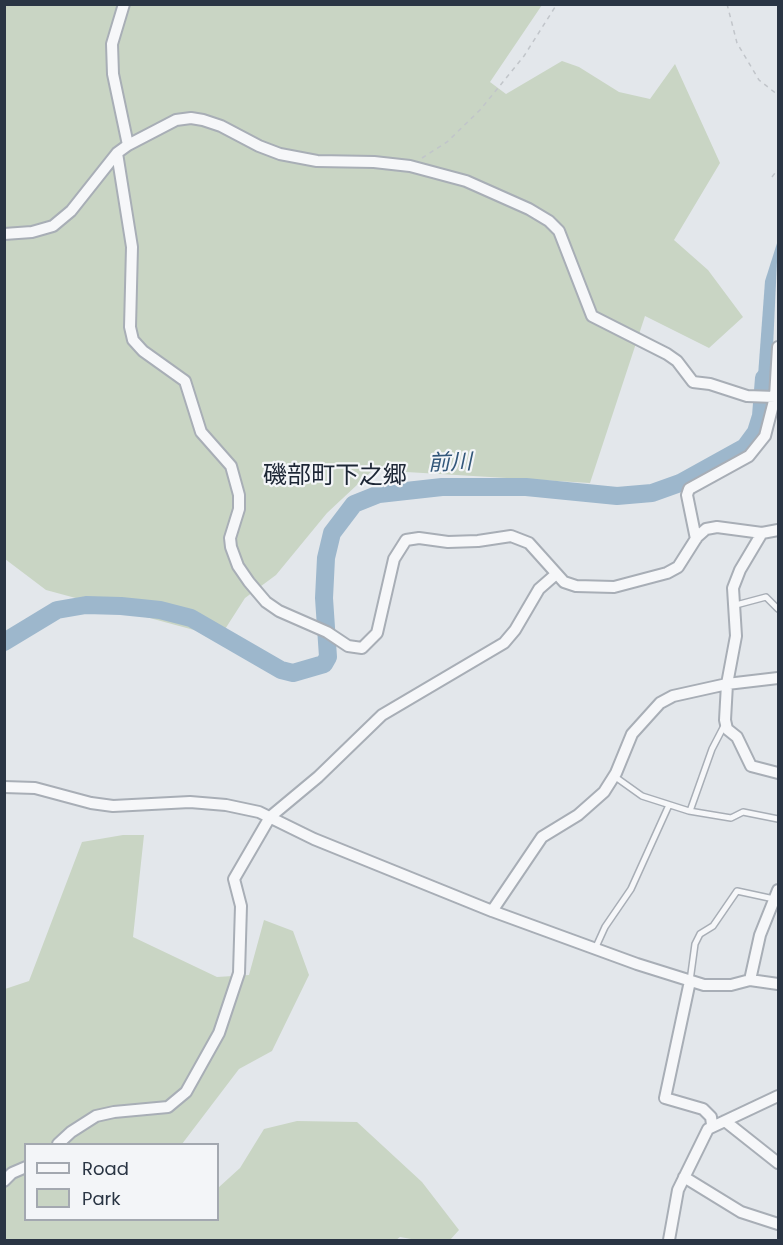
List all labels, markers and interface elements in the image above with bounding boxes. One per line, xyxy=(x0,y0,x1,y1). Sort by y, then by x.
water label: 前川 xyxy=(428,450,472,478)
district label: 磯部町下之郷 xyxy=(263,463,407,491)
legend xyxy=(24,1143,219,1221)
text: Road xyxy=(82,1156,129,1181)
text: Park xyxy=(82,1186,121,1211)

